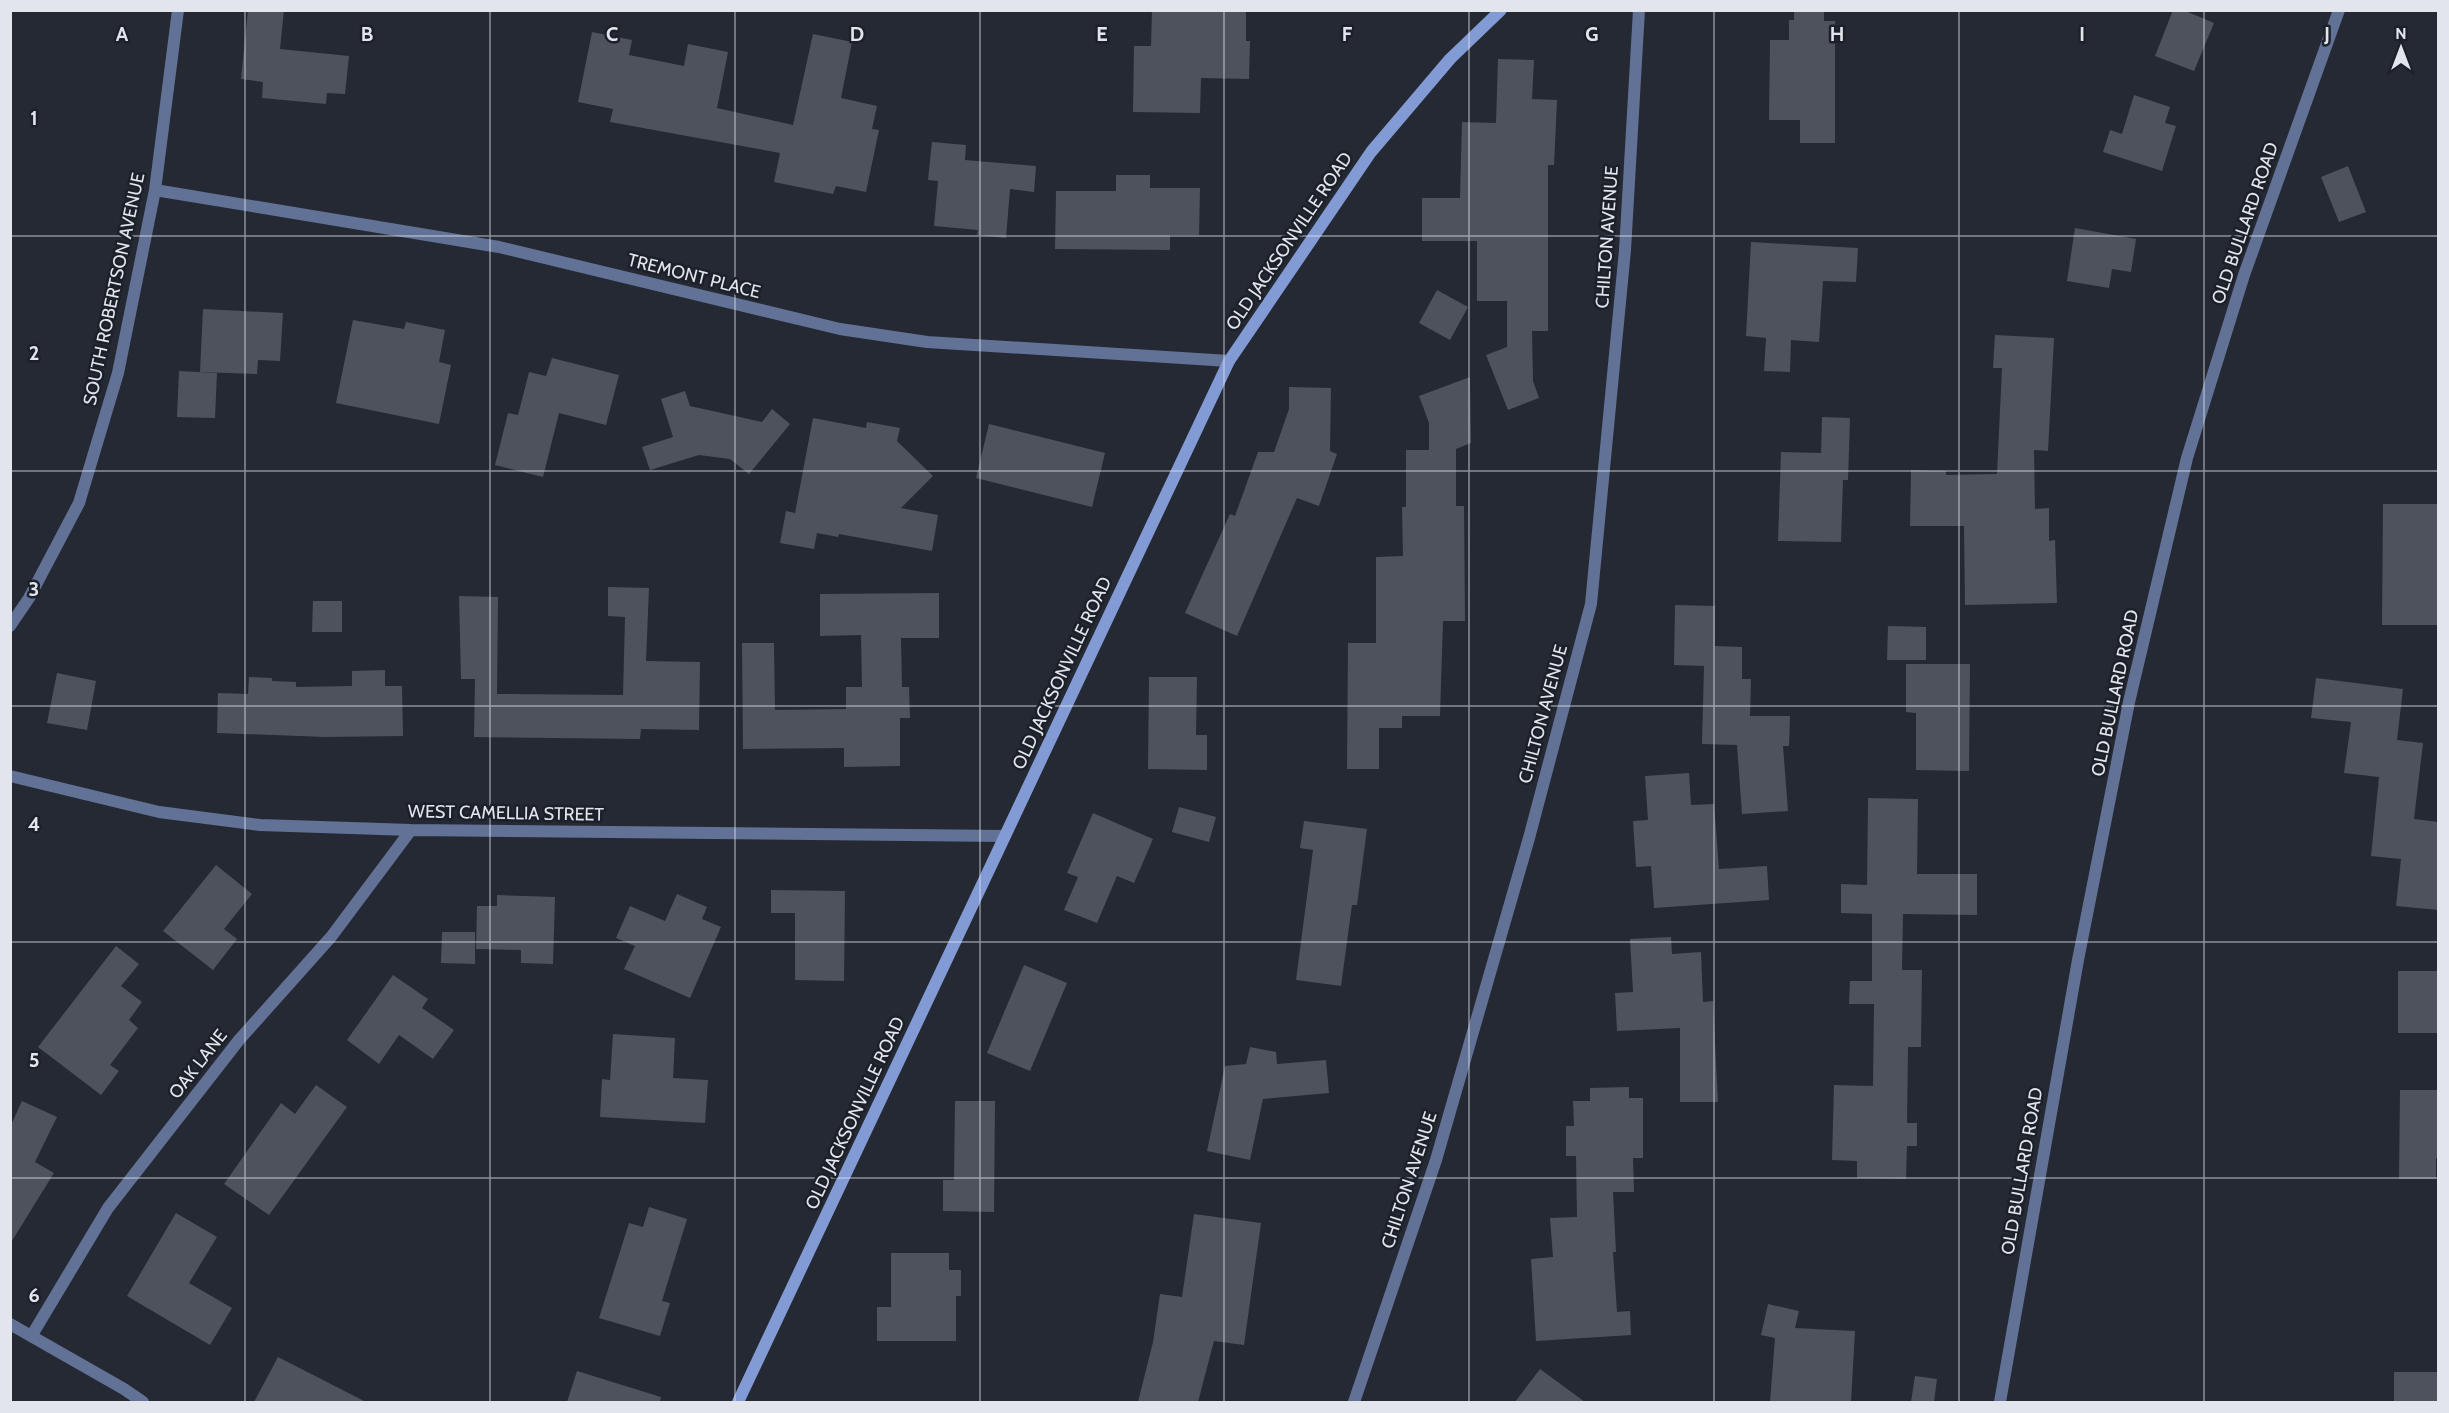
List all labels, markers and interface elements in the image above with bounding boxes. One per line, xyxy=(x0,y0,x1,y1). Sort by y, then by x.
north arrow xyxy=(2371,18,2431,78)
text: A xyxy=(116,22,129,46)
text: B xyxy=(361,22,373,46)
text: C xyxy=(606,22,618,46)
text: D xyxy=(850,22,864,46)
text: E xyxy=(1096,22,1108,46)
text: F xyxy=(1342,22,1353,46)
text: G xyxy=(1585,22,1599,46)
text: H xyxy=(1830,22,1844,46)
text: I xyxy=(2079,22,2085,46)
text: J xyxy=(2323,22,2330,46)
text: N xyxy=(2395,24,2407,43)
text: 1 xyxy=(30,106,38,130)
street label: OLD BULLARD ROAD xyxy=(2207,139,2283,307)
street label: OLD JACKSONVILLE ROAD xyxy=(1221,148,1357,334)
street label: CHILTON AVENUE xyxy=(1591,165,1623,309)
street label: SOUTH ROBERTSON AVENUE xyxy=(79,171,149,407)
street label: TREMONT PLACE xyxy=(625,249,763,303)
text: 2 xyxy=(29,341,39,365)
street label: OLD JACKSONVILLE ROAD xyxy=(1008,573,1116,773)
text: 3 xyxy=(29,577,39,601)
street label: OLD BULLARD ROAD xyxy=(2087,608,2143,778)
street label: CHILTON AVENUE xyxy=(1514,642,1572,786)
street label: WEST CAMELLIA STREET xyxy=(408,800,605,826)
text: 4 xyxy=(28,812,40,836)
street label: OLD JACKSONVILLE ROAD xyxy=(801,1013,909,1213)
street label: OAK LANE xyxy=(164,1025,232,1103)
text: 5 xyxy=(29,1048,39,1072)
street label: OLD BULLARD ROAD xyxy=(1996,1086,2048,1256)
street label: CHILTON AVENUE xyxy=(1376,1109,1442,1251)
text: 6 xyxy=(28,1283,40,1307)

